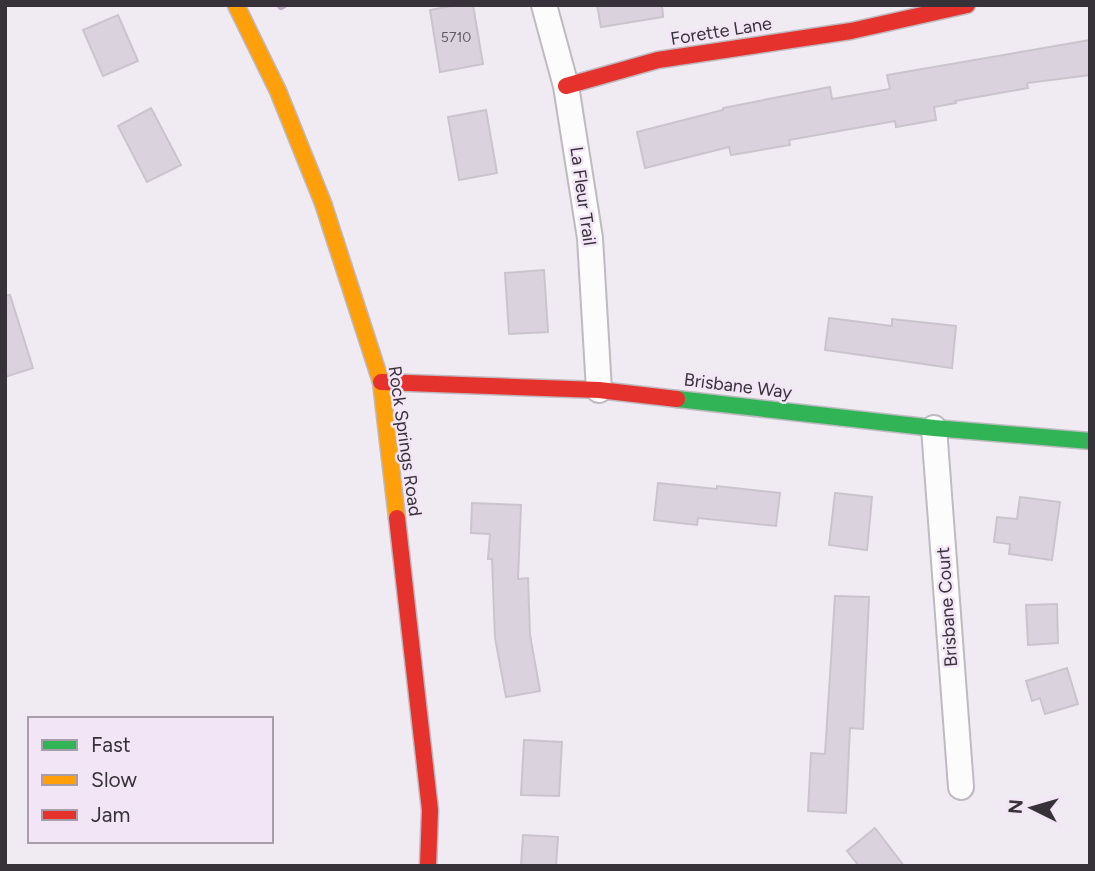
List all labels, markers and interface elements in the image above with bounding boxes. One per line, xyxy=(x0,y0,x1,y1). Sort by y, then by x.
street label: Forette Lane xyxy=(669,12,773,50)
house number: 5710 xyxy=(441,29,471,46)
street label: La Fleur Trail xyxy=(565,145,601,247)
street label: Rock Springs Road xyxy=(384,364,426,518)
street label: Brisbane Way xyxy=(683,368,794,404)
street label: Brisbane Court xyxy=(932,546,962,668)
legend xyxy=(28,717,273,843)
text: Fast xyxy=(91,732,131,757)
text: Slow xyxy=(91,767,137,792)
north arrow xyxy=(997,773,1067,843)
text: N xyxy=(1003,798,1028,815)
text: Jam xyxy=(91,802,130,827)

